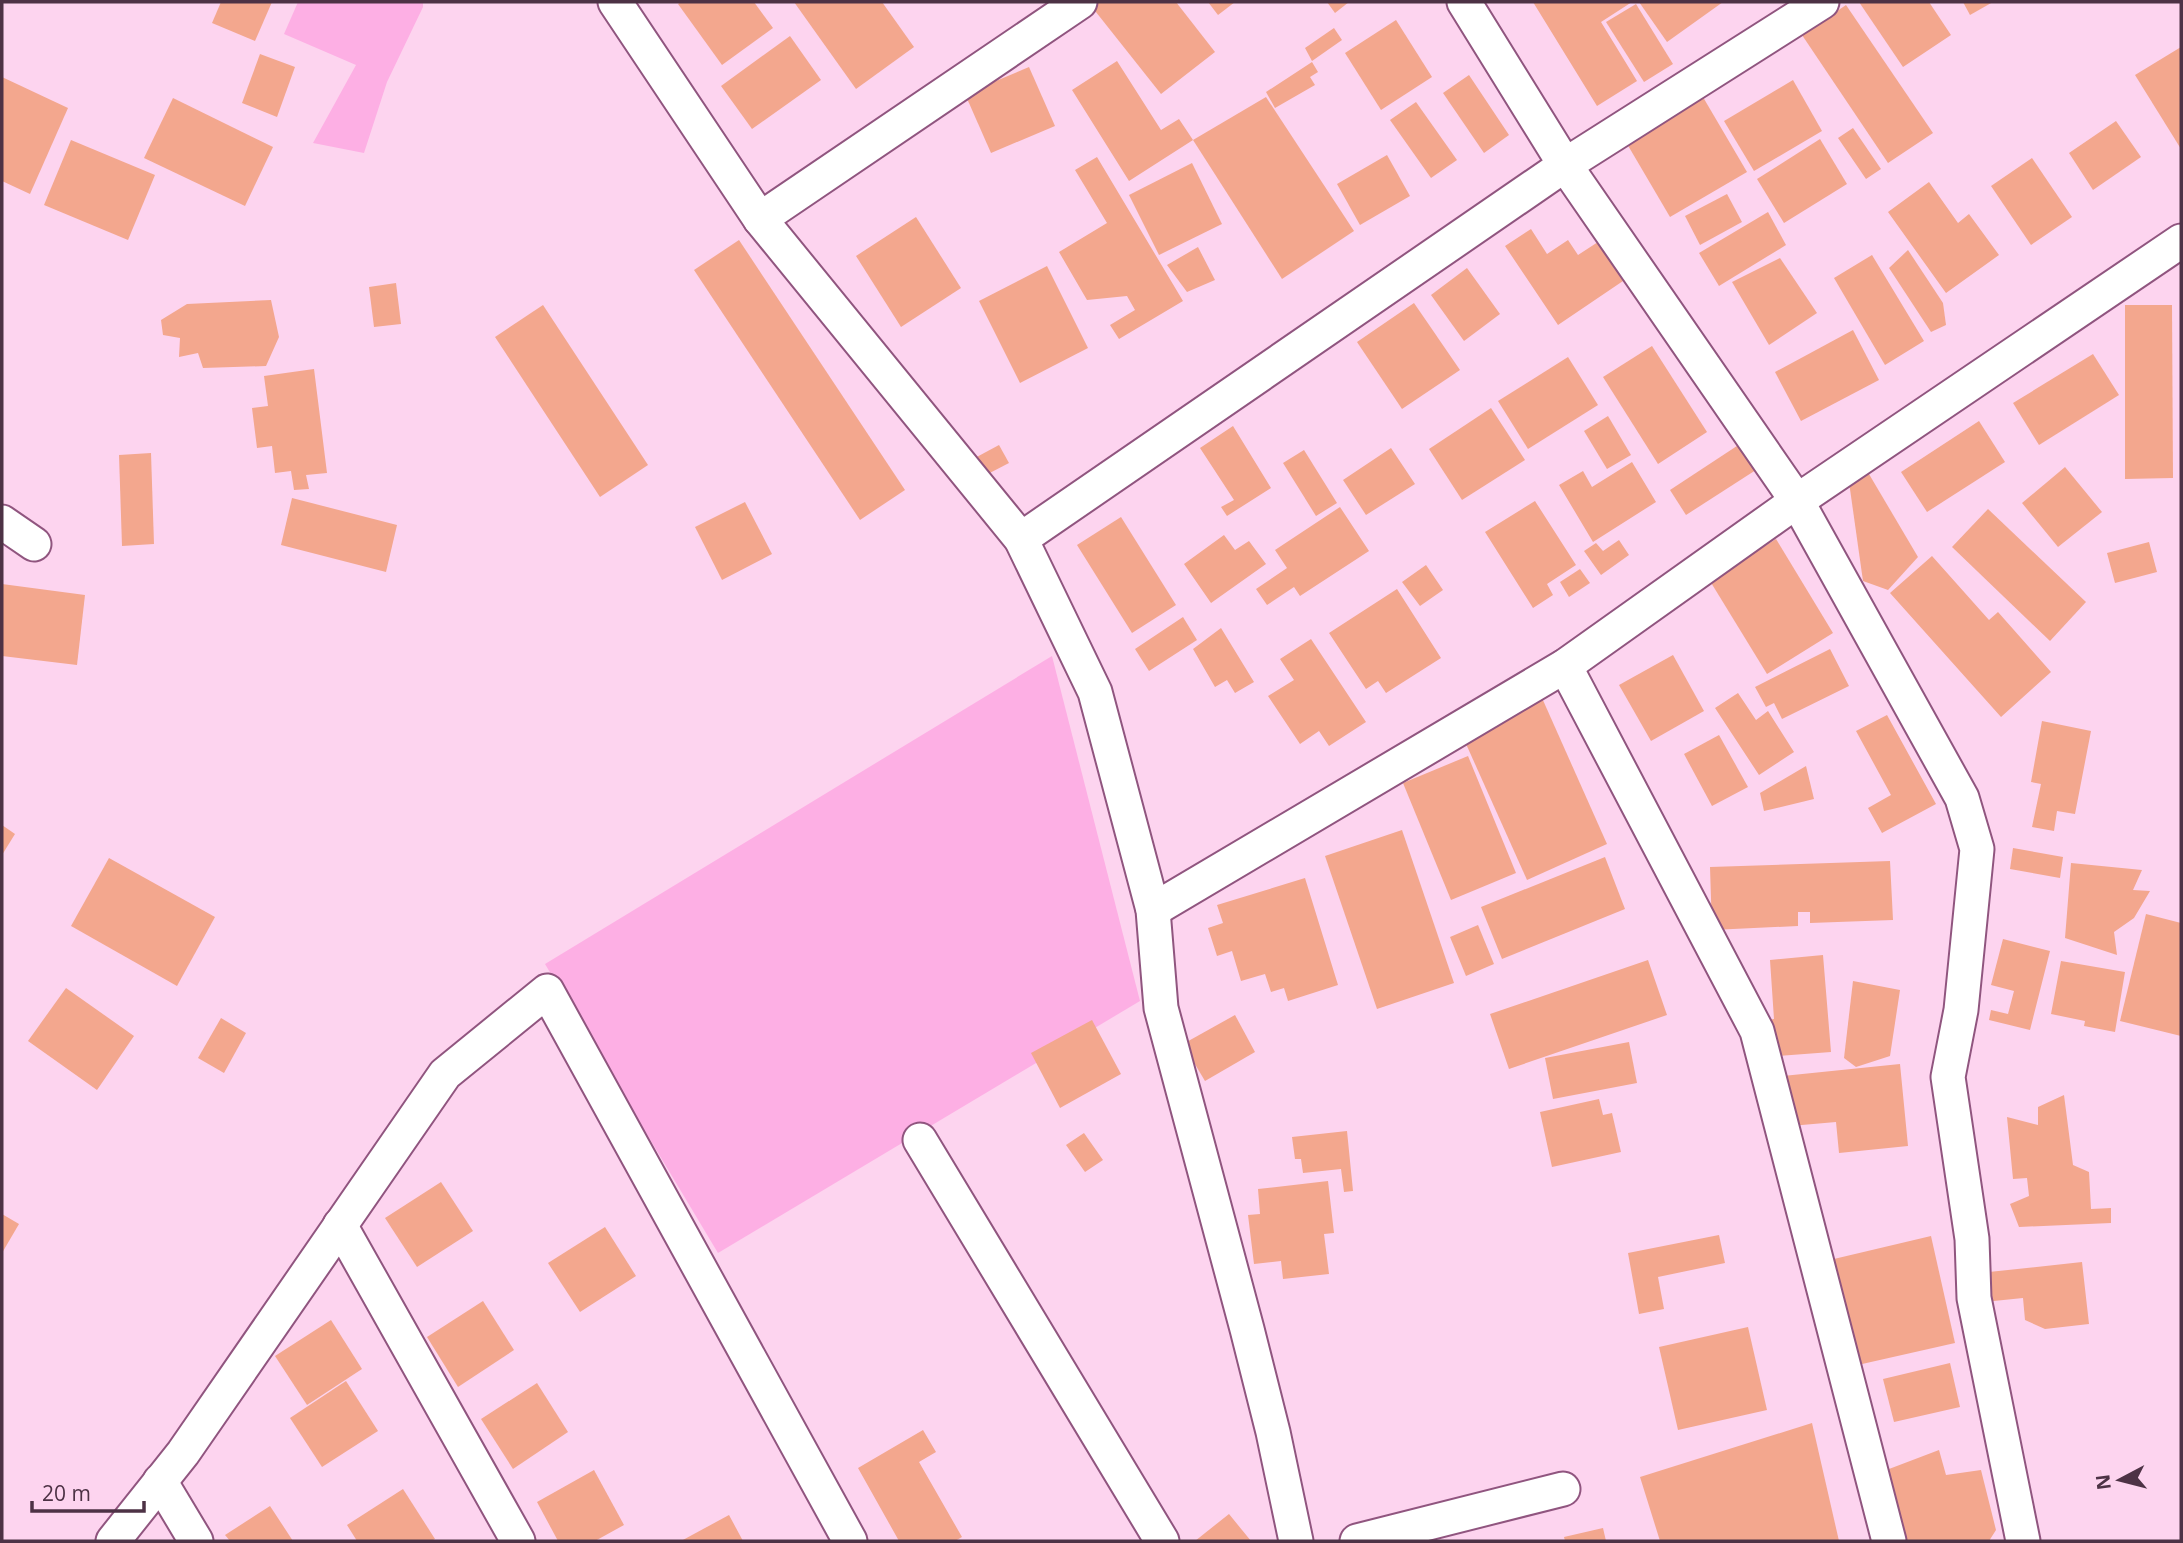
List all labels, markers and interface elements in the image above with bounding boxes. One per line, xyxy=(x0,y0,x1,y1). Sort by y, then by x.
north arrow xyxy=(2085,1445,2155,1515)
scale bar xyxy=(32,1470,144,1514)
text: N xyxy=(2089,1473,2117,1491)
text: 20 m xyxy=(42,1479,91,1507)

